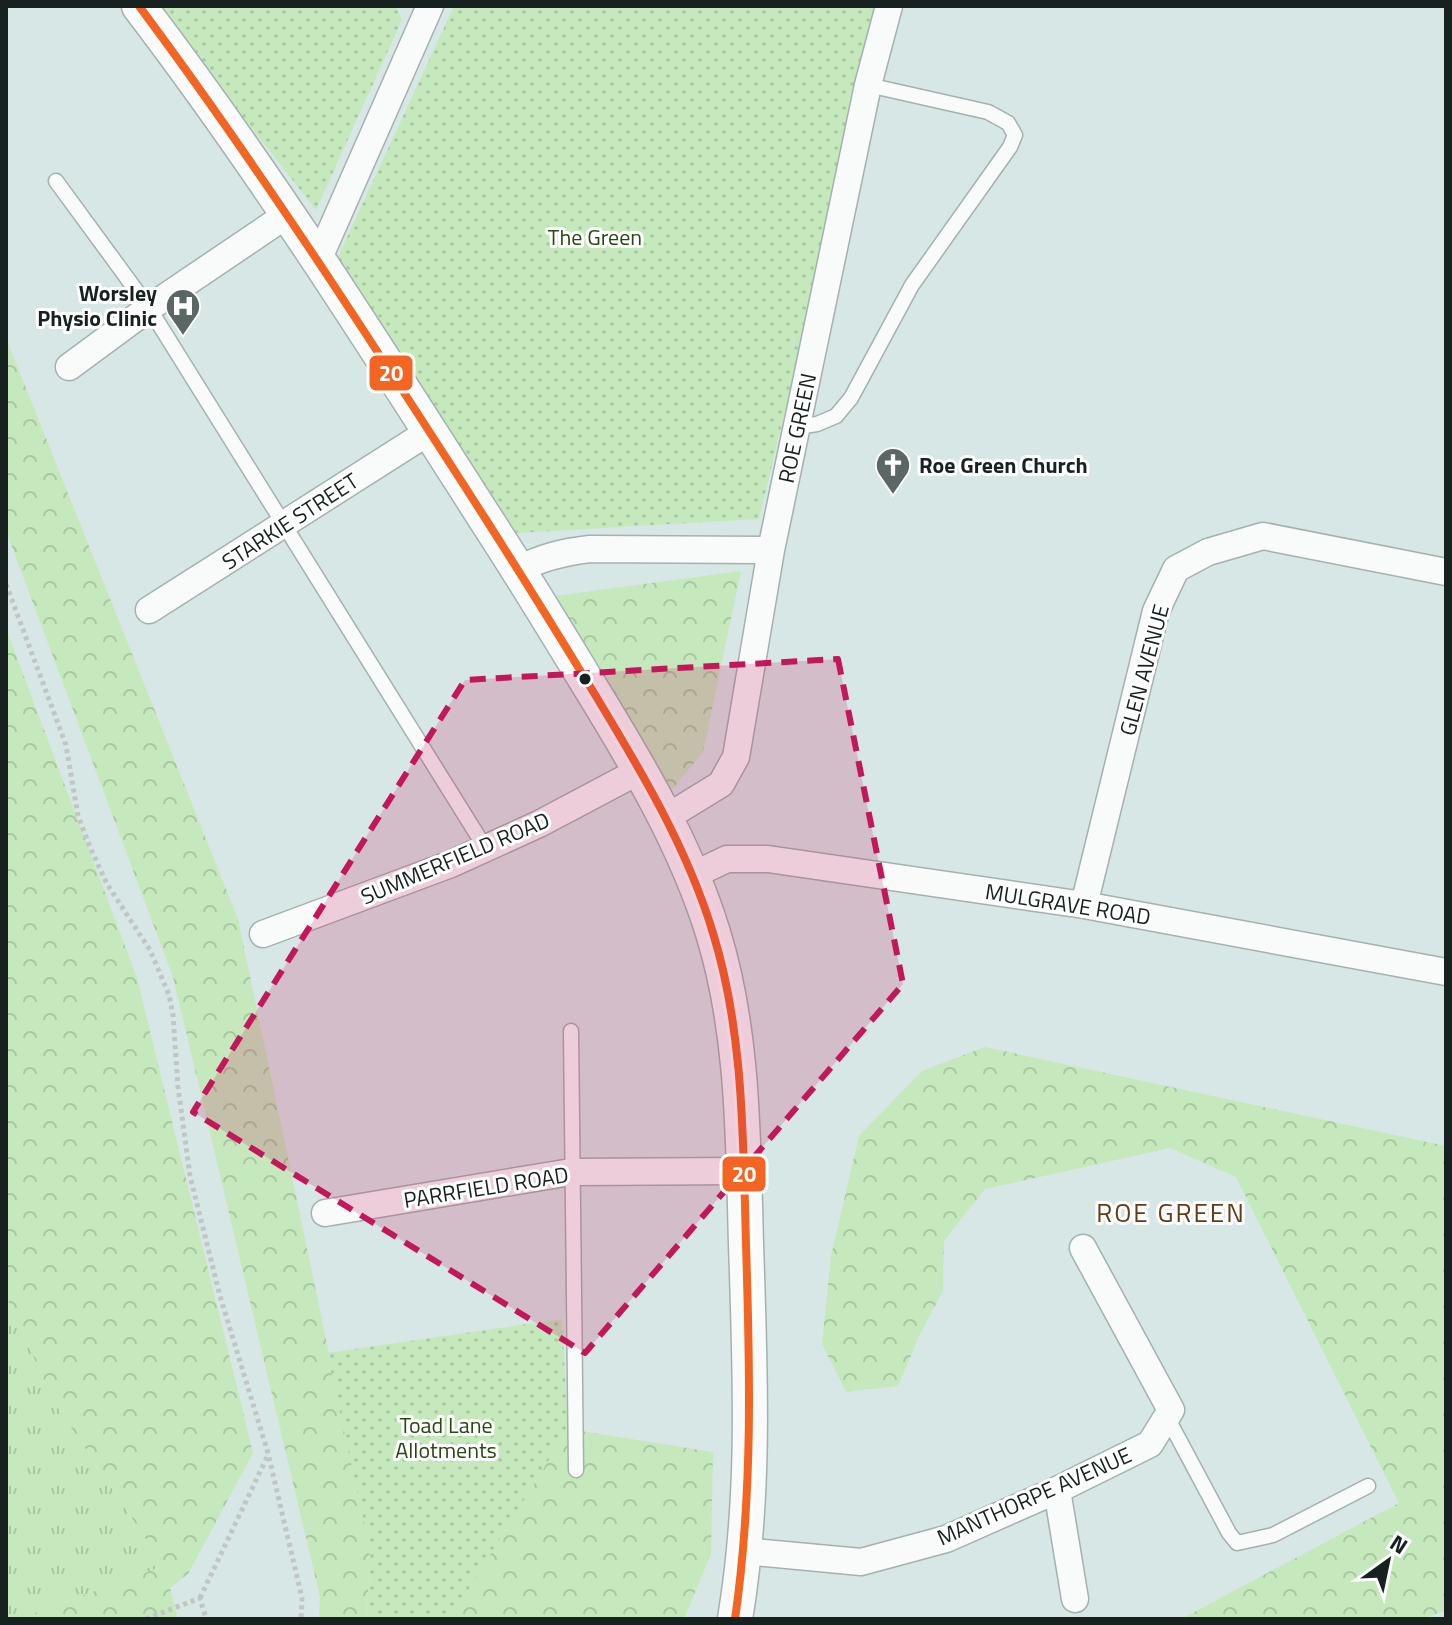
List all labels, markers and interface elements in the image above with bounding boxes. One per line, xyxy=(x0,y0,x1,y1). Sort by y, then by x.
park label: The Green xyxy=(548,220,642,254)
place label: Worsley Physio Clinic xyxy=(37,276,157,335)
hospital icon: Worsley Physio Clinic xyxy=(164,287,202,337)
line badge: 20 xyxy=(368,354,414,392)
text: 20 xyxy=(379,356,403,390)
street label: ROE GREEN xyxy=(769,370,825,486)
church icon: Roe Green Church xyxy=(874,446,912,496)
place label: Roe Green Church xyxy=(919,448,1088,482)
street label: STARKIE STREET xyxy=(215,464,365,578)
street label: GLEN AVENUE xyxy=(1110,601,1178,739)
unlabelled marker xyxy=(577,671,593,687)
street label: SUMMERFIELD ROAD xyxy=(355,803,555,913)
street label: MULGRAVE ROAD xyxy=(983,874,1153,934)
line badge: 20 xyxy=(721,1155,767,1193)
street label: PARRFIELD ROAD xyxy=(401,1157,571,1217)
text: 20 xyxy=(732,1157,756,1191)
district label: ROE GREEN xyxy=(1096,1193,1246,1232)
park label: Toad Lane Allotments xyxy=(395,1408,497,1467)
street label: MANTHORPE AVENUE xyxy=(931,1438,1137,1554)
north arrow xyxy=(1348,1521,1428,1601)
text: N xyxy=(1383,1526,1415,1563)

